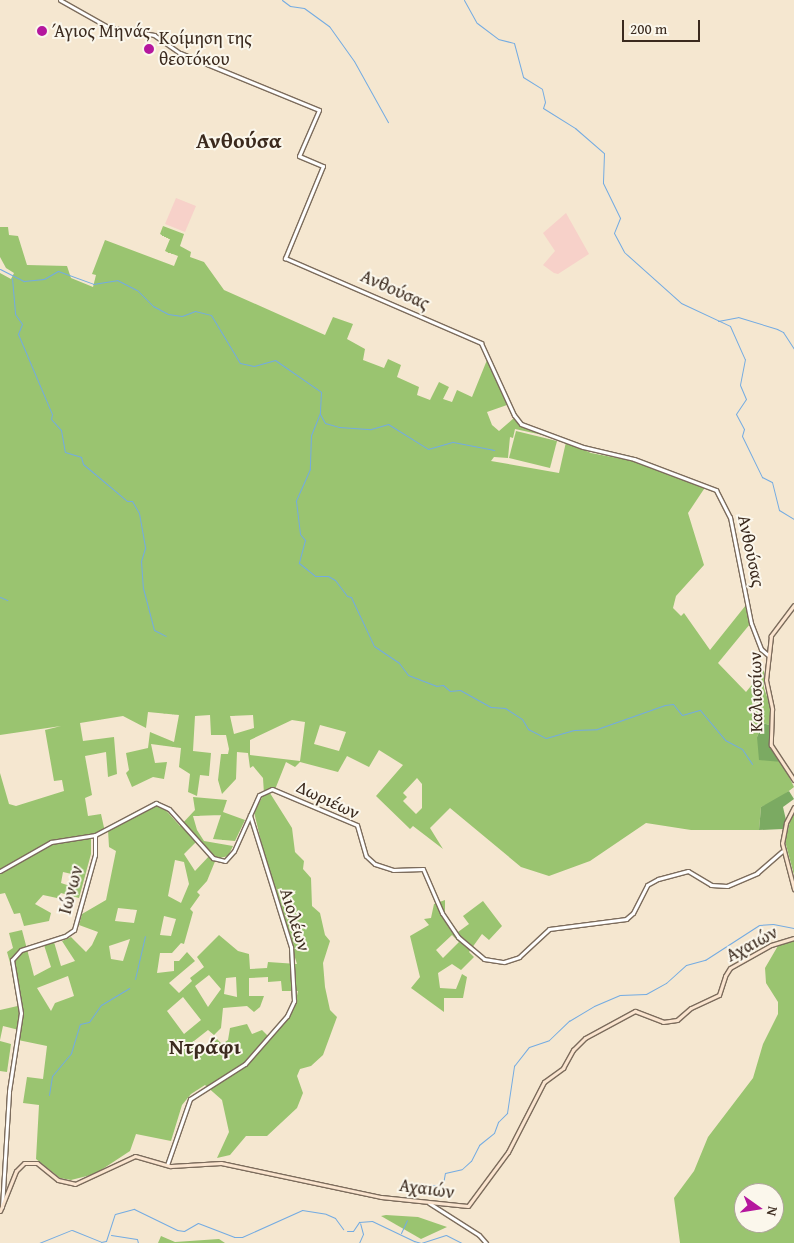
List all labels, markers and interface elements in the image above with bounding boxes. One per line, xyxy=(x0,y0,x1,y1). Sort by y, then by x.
scale bar xyxy=(624,10,702,42)
text: 200 m xyxy=(630,18,667,39)
place label: Άγιος Μηνάς xyxy=(52,20,150,42)
marker: Άγιος Μηνάς xyxy=(36,25,48,37)
place label: Κοίμηση της θεοτόκου xyxy=(159,28,252,70)
marker: Κοίμηση της θεοτόκου xyxy=(143,43,155,55)
district label: Ανθούσα xyxy=(196,128,282,154)
street label: Ανθούσας xyxy=(357,265,433,315)
street label: Ανθούσας xyxy=(733,513,769,589)
street label: Καλισσίων xyxy=(744,651,768,733)
street label: Δωριέων xyxy=(293,776,363,824)
street label: Ιώνων xyxy=(54,863,88,917)
street label: Αιολέων xyxy=(275,886,315,954)
street label: Αχαιών xyxy=(722,921,782,967)
district label: Ντράφι xyxy=(169,1034,241,1060)
street label: Αχαιών xyxy=(398,1174,456,1204)
north arrow xyxy=(734,1183,784,1233)
text: N xyxy=(762,1204,783,1218)

